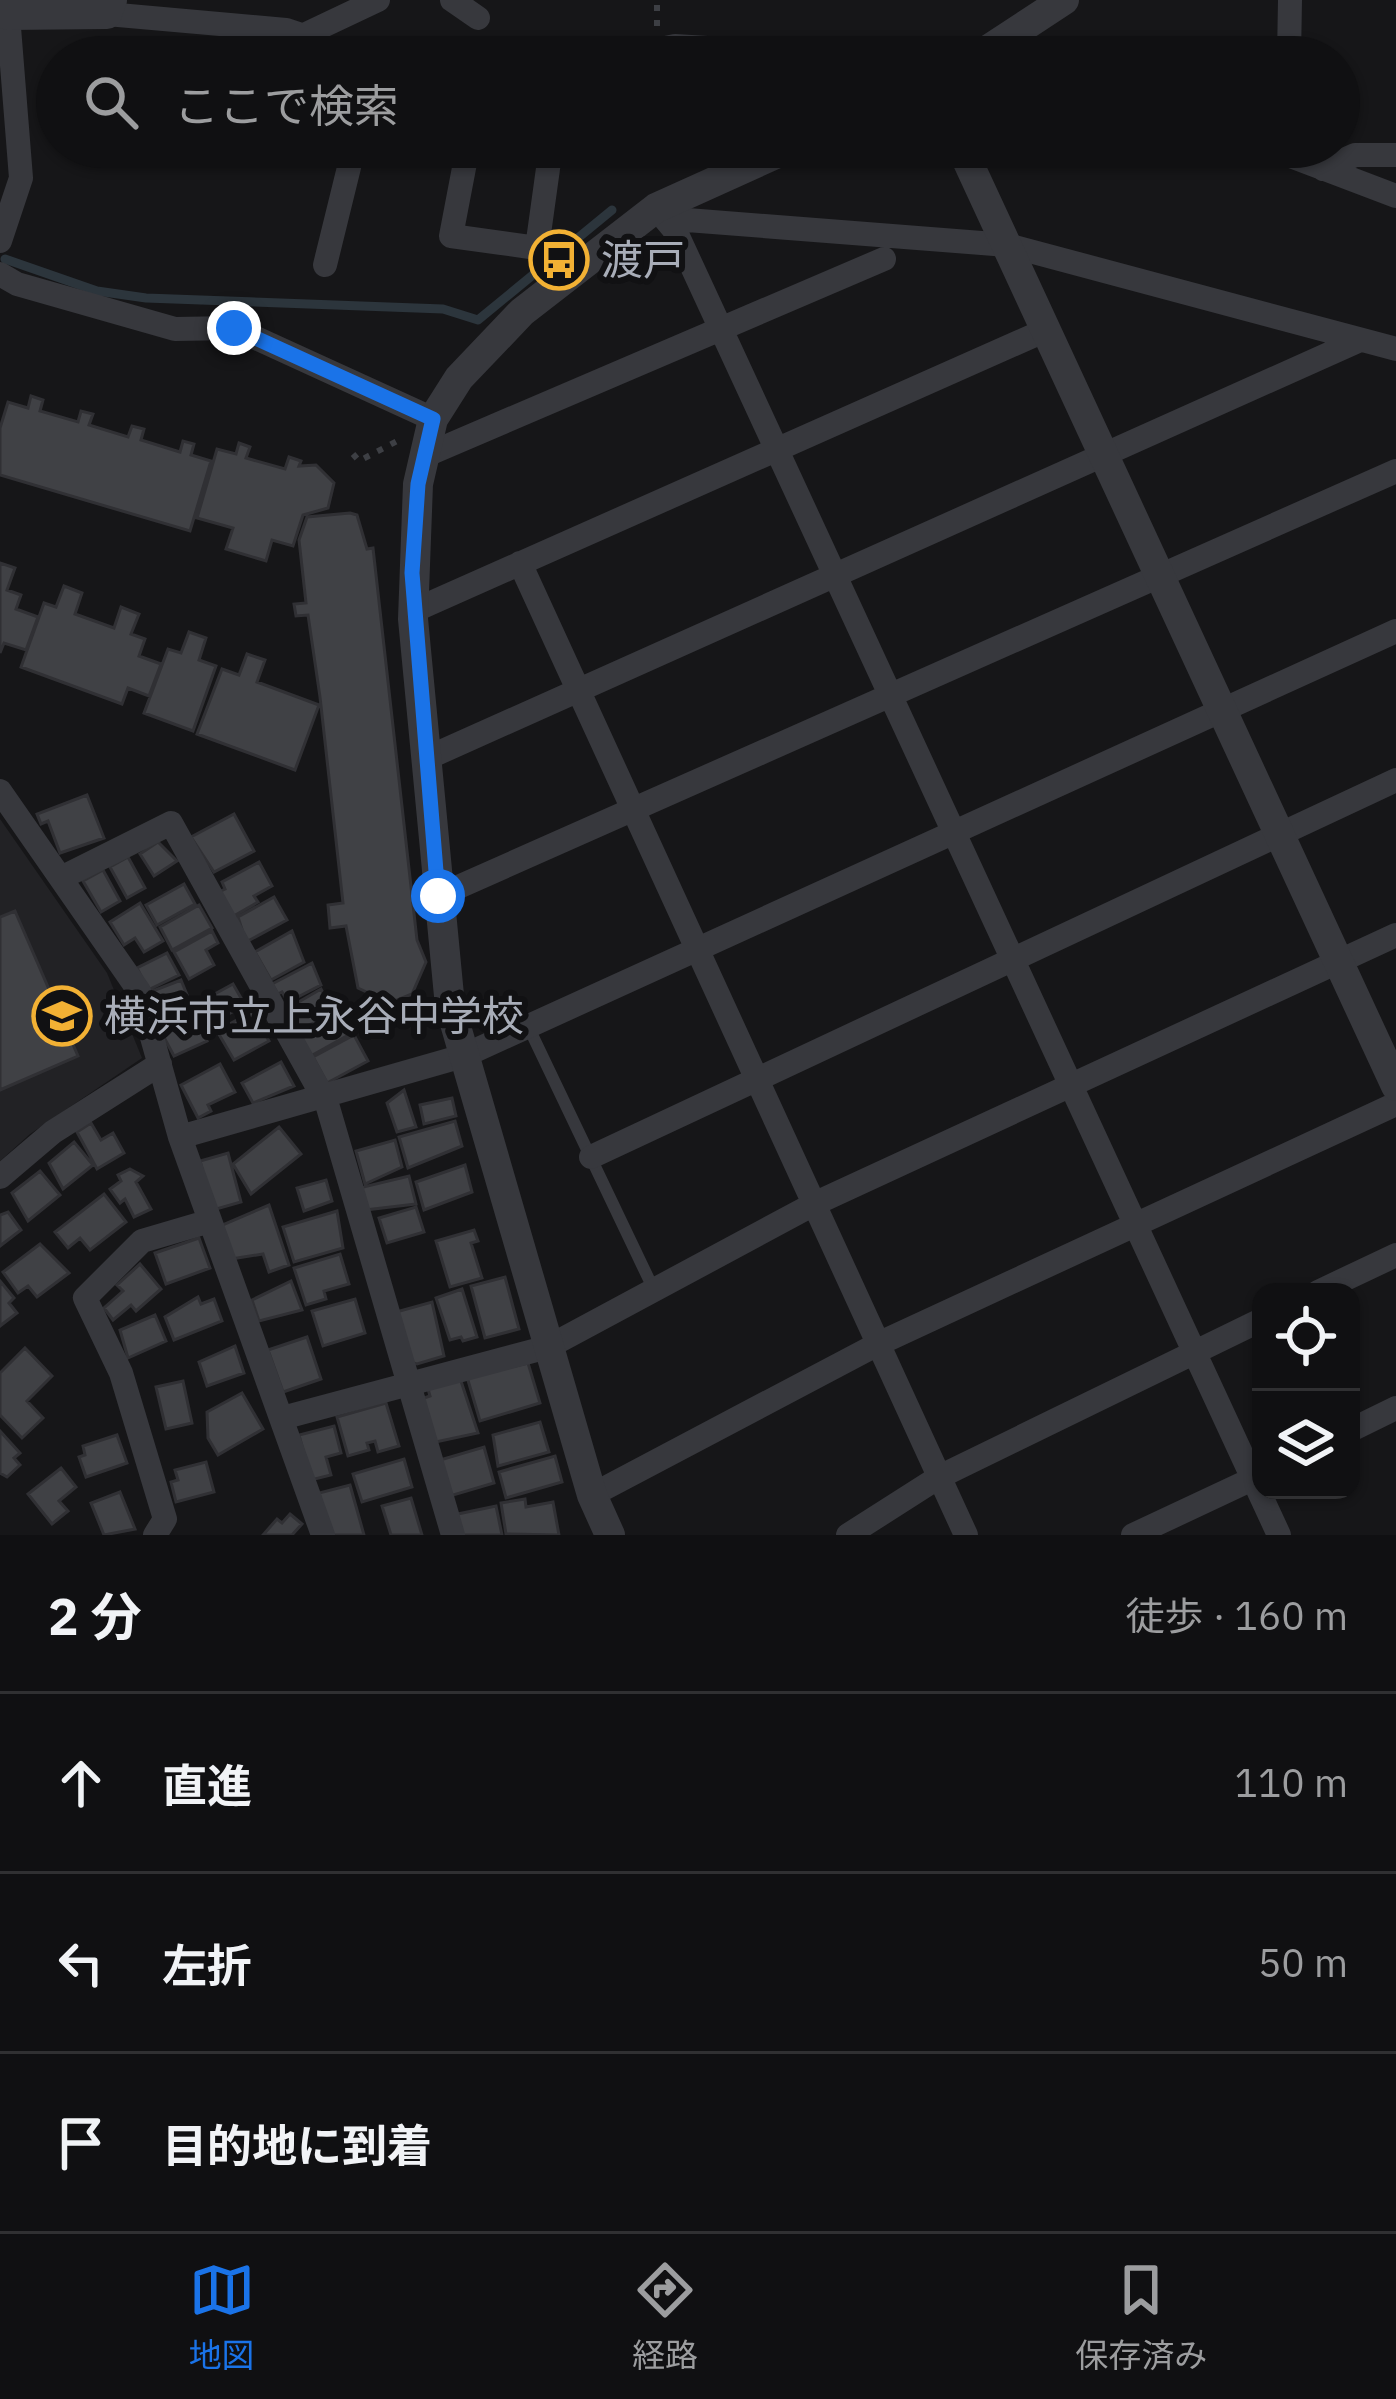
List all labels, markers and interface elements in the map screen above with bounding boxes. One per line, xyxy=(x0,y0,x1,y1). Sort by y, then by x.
search box xyxy=(36,36,1360,168)
icon: search xyxy=(78,69,144,135)
text: ここで検索 xyxy=(174,76,399,134)
bus stop icon: 渡戸 xyxy=(528,229,590,291)
place label: 渡戸 xyxy=(601,232,685,287)
route end xyxy=(207,301,261,355)
route start xyxy=(411,869,465,923)
school or university icon: 横浜市立上永谷中学校 xyxy=(31,985,93,1047)
place label: 横浜市立上永谷中学校 xyxy=(104,988,524,1043)
map controls xyxy=(1252,1283,1360,1499)
button: locate xyxy=(1252,1283,1360,1391)
button: layers xyxy=(1252,1391,1360,1499)
text: 2 分 xyxy=(48,1583,142,1649)
text: 徒歩 · 160 m xyxy=(1125,1590,1348,1641)
icon: ahead xyxy=(48,1750,114,1816)
text: 直進 xyxy=(162,1756,252,1814)
text: 110 m xyxy=(1235,1757,1348,1808)
icon: left xyxy=(48,1930,114,1996)
text: 左折 xyxy=(162,1936,252,1994)
text: 50 m xyxy=(1258,1937,1348,1988)
icon: arrive xyxy=(48,2110,114,2176)
text: 目的地に到着 xyxy=(162,2116,432,2174)
tab: 地図 xyxy=(189,2257,255,2377)
tab: 経路 xyxy=(632,2257,698,2377)
tab: 保存済み xyxy=(1075,2257,1207,2377)

